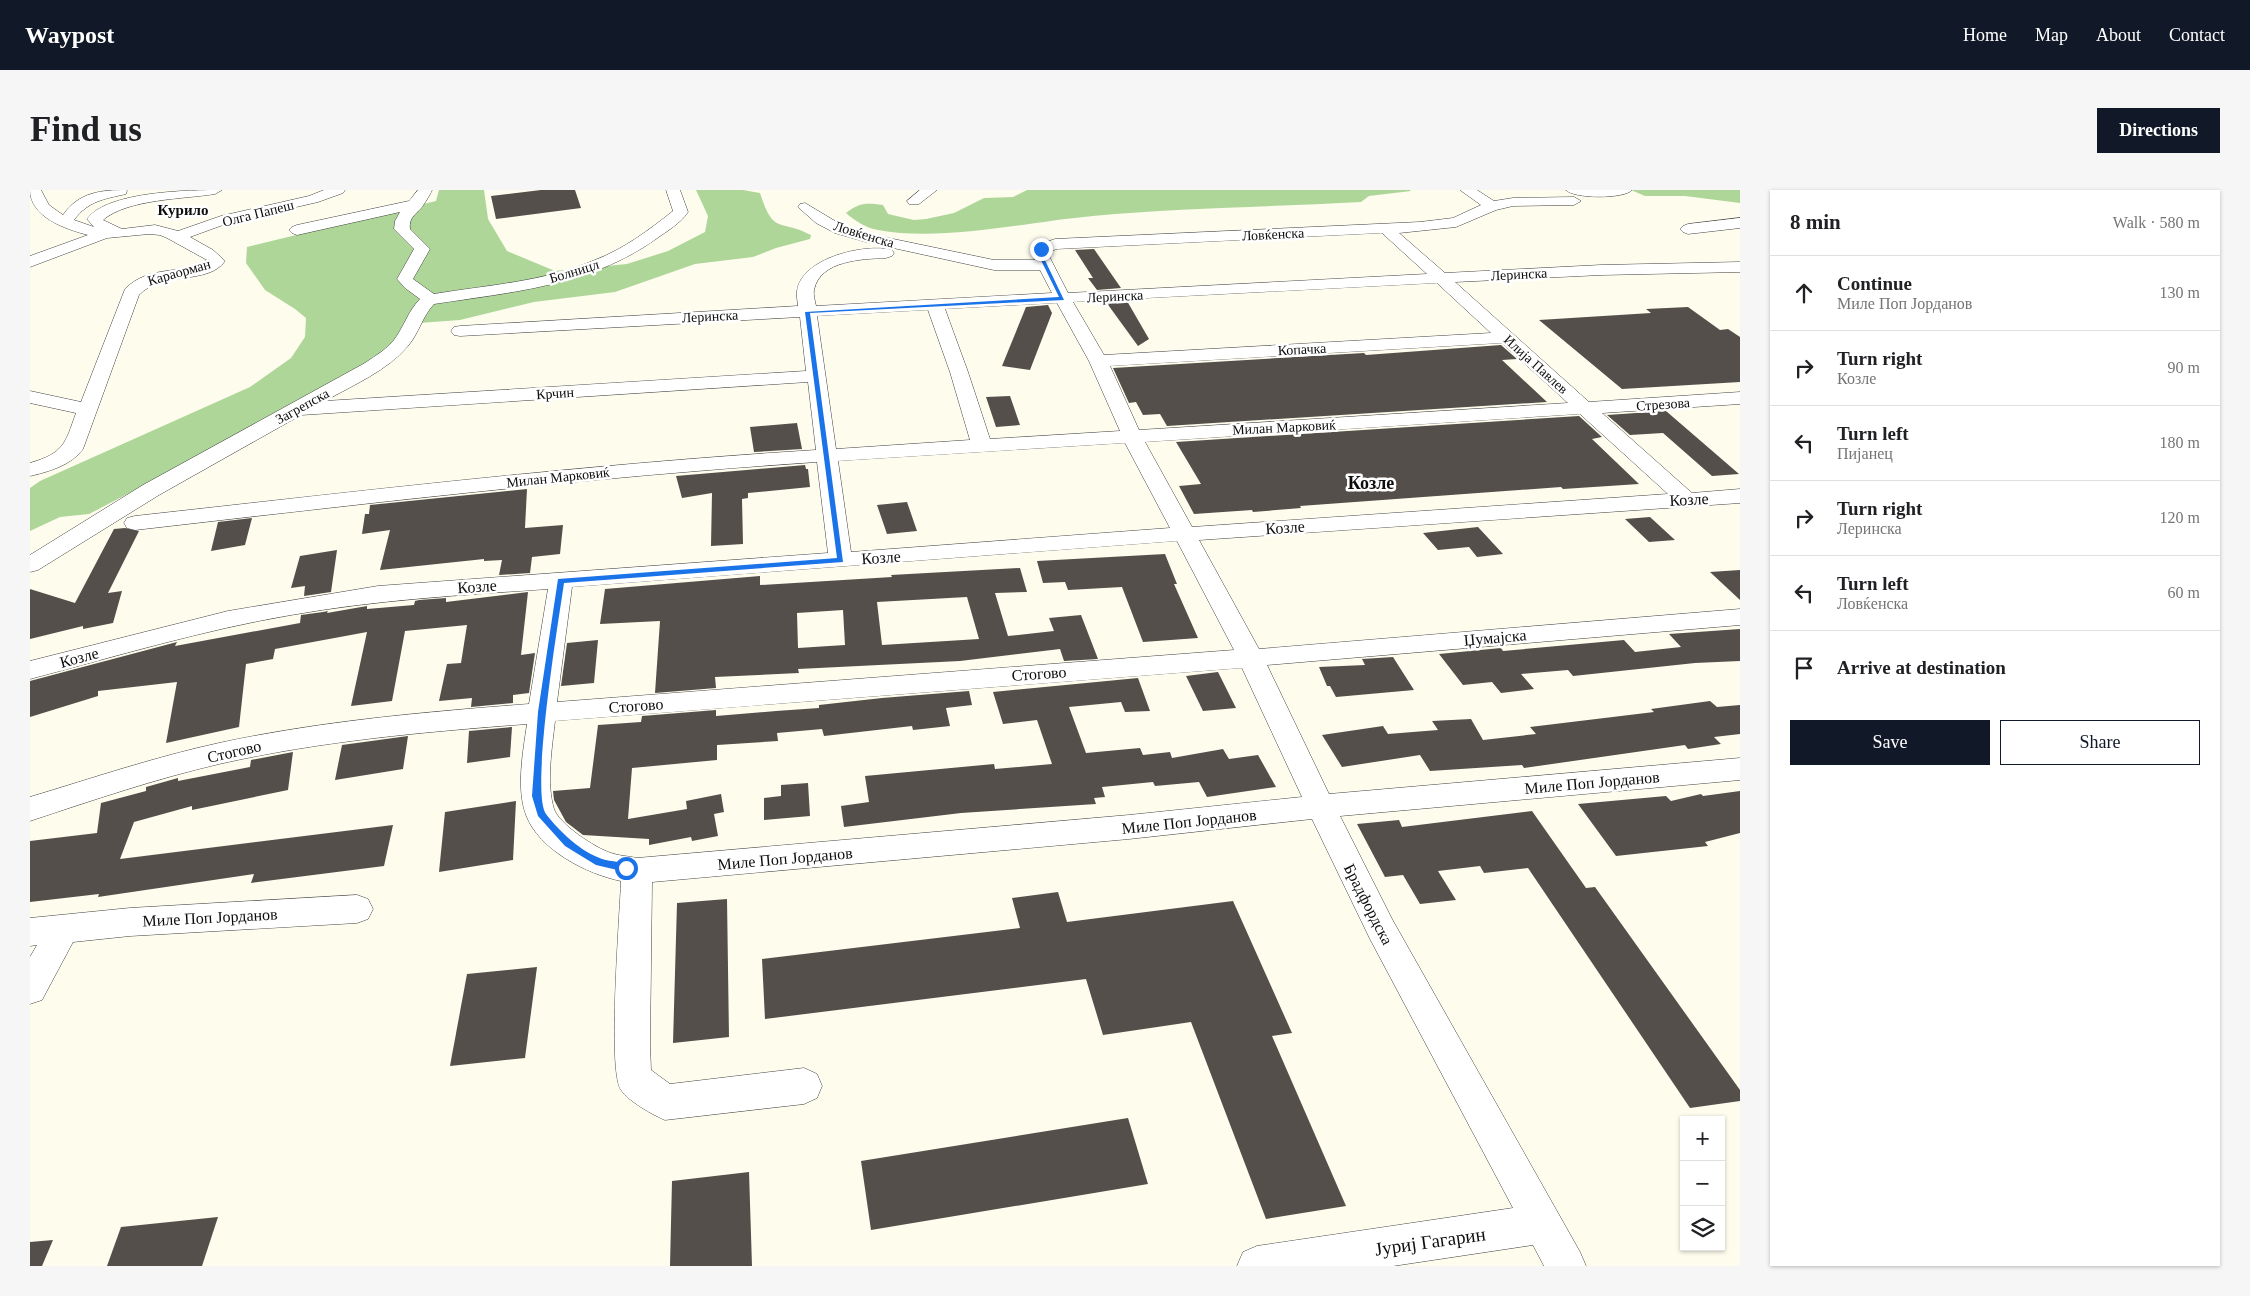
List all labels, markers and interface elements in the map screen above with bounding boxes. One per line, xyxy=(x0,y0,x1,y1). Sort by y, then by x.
text: Waypost xyxy=(25,22,114,48)
text: Home xyxy=(1963,25,2007,45)
text: Map xyxy=(2035,25,2068,45)
text: About xyxy=(2096,25,2141,45)
text: Contact xyxy=(2169,25,2225,45)
button: Directions xyxy=(2097,108,2220,153)
text: Find us xyxy=(30,110,142,149)
street label: Олга Папеш xyxy=(221,197,296,230)
district label: Курило xyxy=(158,202,208,218)
text: 8 min xyxy=(1790,210,1841,234)
text: Walk · 580 m xyxy=(2113,214,2200,231)
street label: Ловќенска xyxy=(832,218,897,251)
street label: Ловќенска xyxy=(1242,225,1305,244)
route end xyxy=(1030,238,1053,261)
street label: Караорман xyxy=(146,256,213,289)
street label: Болницл xyxy=(547,257,601,286)
street label: Леринска xyxy=(1490,265,1548,283)
text: Continue xyxy=(1837,273,1912,294)
icon: ahead xyxy=(1790,279,1818,307)
text: 130 m xyxy=(2160,284,2200,301)
street label: Леринска xyxy=(1086,287,1144,305)
text: Миле Поп Јорданов xyxy=(1837,295,1972,312)
street label: Леринска xyxy=(681,307,739,325)
street label: Илија Павлев xyxy=(1501,332,1571,397)
street label: Копачка xyxy=(1277,341,1327,358)
text: Turn right xyxy=(1837,348,1922,369)
icon: right xyxy=(1790,354,1818,382)
text: 90 m xyxy=(2168,359,2200,376)
text: Козле xyxy=(1837,370,1876,387)
street label: Загрепска xyxy=(273,385,332,427)
street label: Крчин xyxy=(536,385,575,402)
street label: Стрезова xyxy=(1636,395,1691,414)
street label: Милан Марковиќ xyxy=(1232,417,1336,438)
text: Turn left xyxy=(1837,423,1909,444)
icon: left xyxy=(1790,429,1818,457)
text: 180 m xyxy=(2160,434,2200,451)
text: Пијанец xyxy=(1837,445,1893,462)
street label: Милан Марковиќ xyxy=(506,465,611,490)
district label: Козле xyxy=(1348,473,1394,493)
street label: Козле xyxy=(1669,490,1709,509)
text: Turn right xyxy=(1837,498,1922,519)
icon: right xyxy=(1790,504,1818,532)
text: 120 m xyxy=(2160,509,2200,526)
street label: Козле xyxy=(1265,518,1305,537)
text: Леринска xyxy=(1837,520,1902,537)
street label: Козле xyxy=(861,548,901,567)
text: Turn left xyxy=(1837,573,1909,594)
street label: Козле xyxy=(457,577,497,596)
icon: left xyxy=(1790,579,1818,607)
text: 60 m xyxy=(2168,584,2200,601)
text: Ловќенска xyxy=(1837,595,1908,612)
street label: Џумајска xyxy=(1463,626,1527,650)
street label: Козле xyxy=(58,644,100,671)
icon: arrive xyxy=(1790,654,1818,682)
text: Arrive at destination xyxy=(1837,657,2006,678)
street label: Стогово xyxy=(1011,663,1067,684)
street label: Стогово xyxy=(608,695,664,716)
button: Save xyxy=(1790,720,1990,765)
button: Share xyxy=(2000,720,2200,765)
street label: Стогово xyxy=(205,737,263,766)
street label: Миле Поп Јорданов xyxy=(1524,768,1661,798)
street label: Миле Поп Јорданов xyxy=(1121,806,1258,838)
street label: Миле Поп Јорданов xyxy=(717,844,854,874)
route start xyxy=(615,857,638,880)
street label: Брадфордска xyxy=(1340,861,1396,948)
street label: Миле Поп Јорданов xyxy=(142,905,279,931)
map controls xyxy=(1680,1116,1725,1251)
button: + xyxy=(1680,1116,1725,1161)
button: − xyxy=(1680,1161,1725,1206)
button: layers xyxy=(1680,1206,1725,1251)
street label: Јуриј Гагарин xyxy=(1373,1223,1487,1260)

